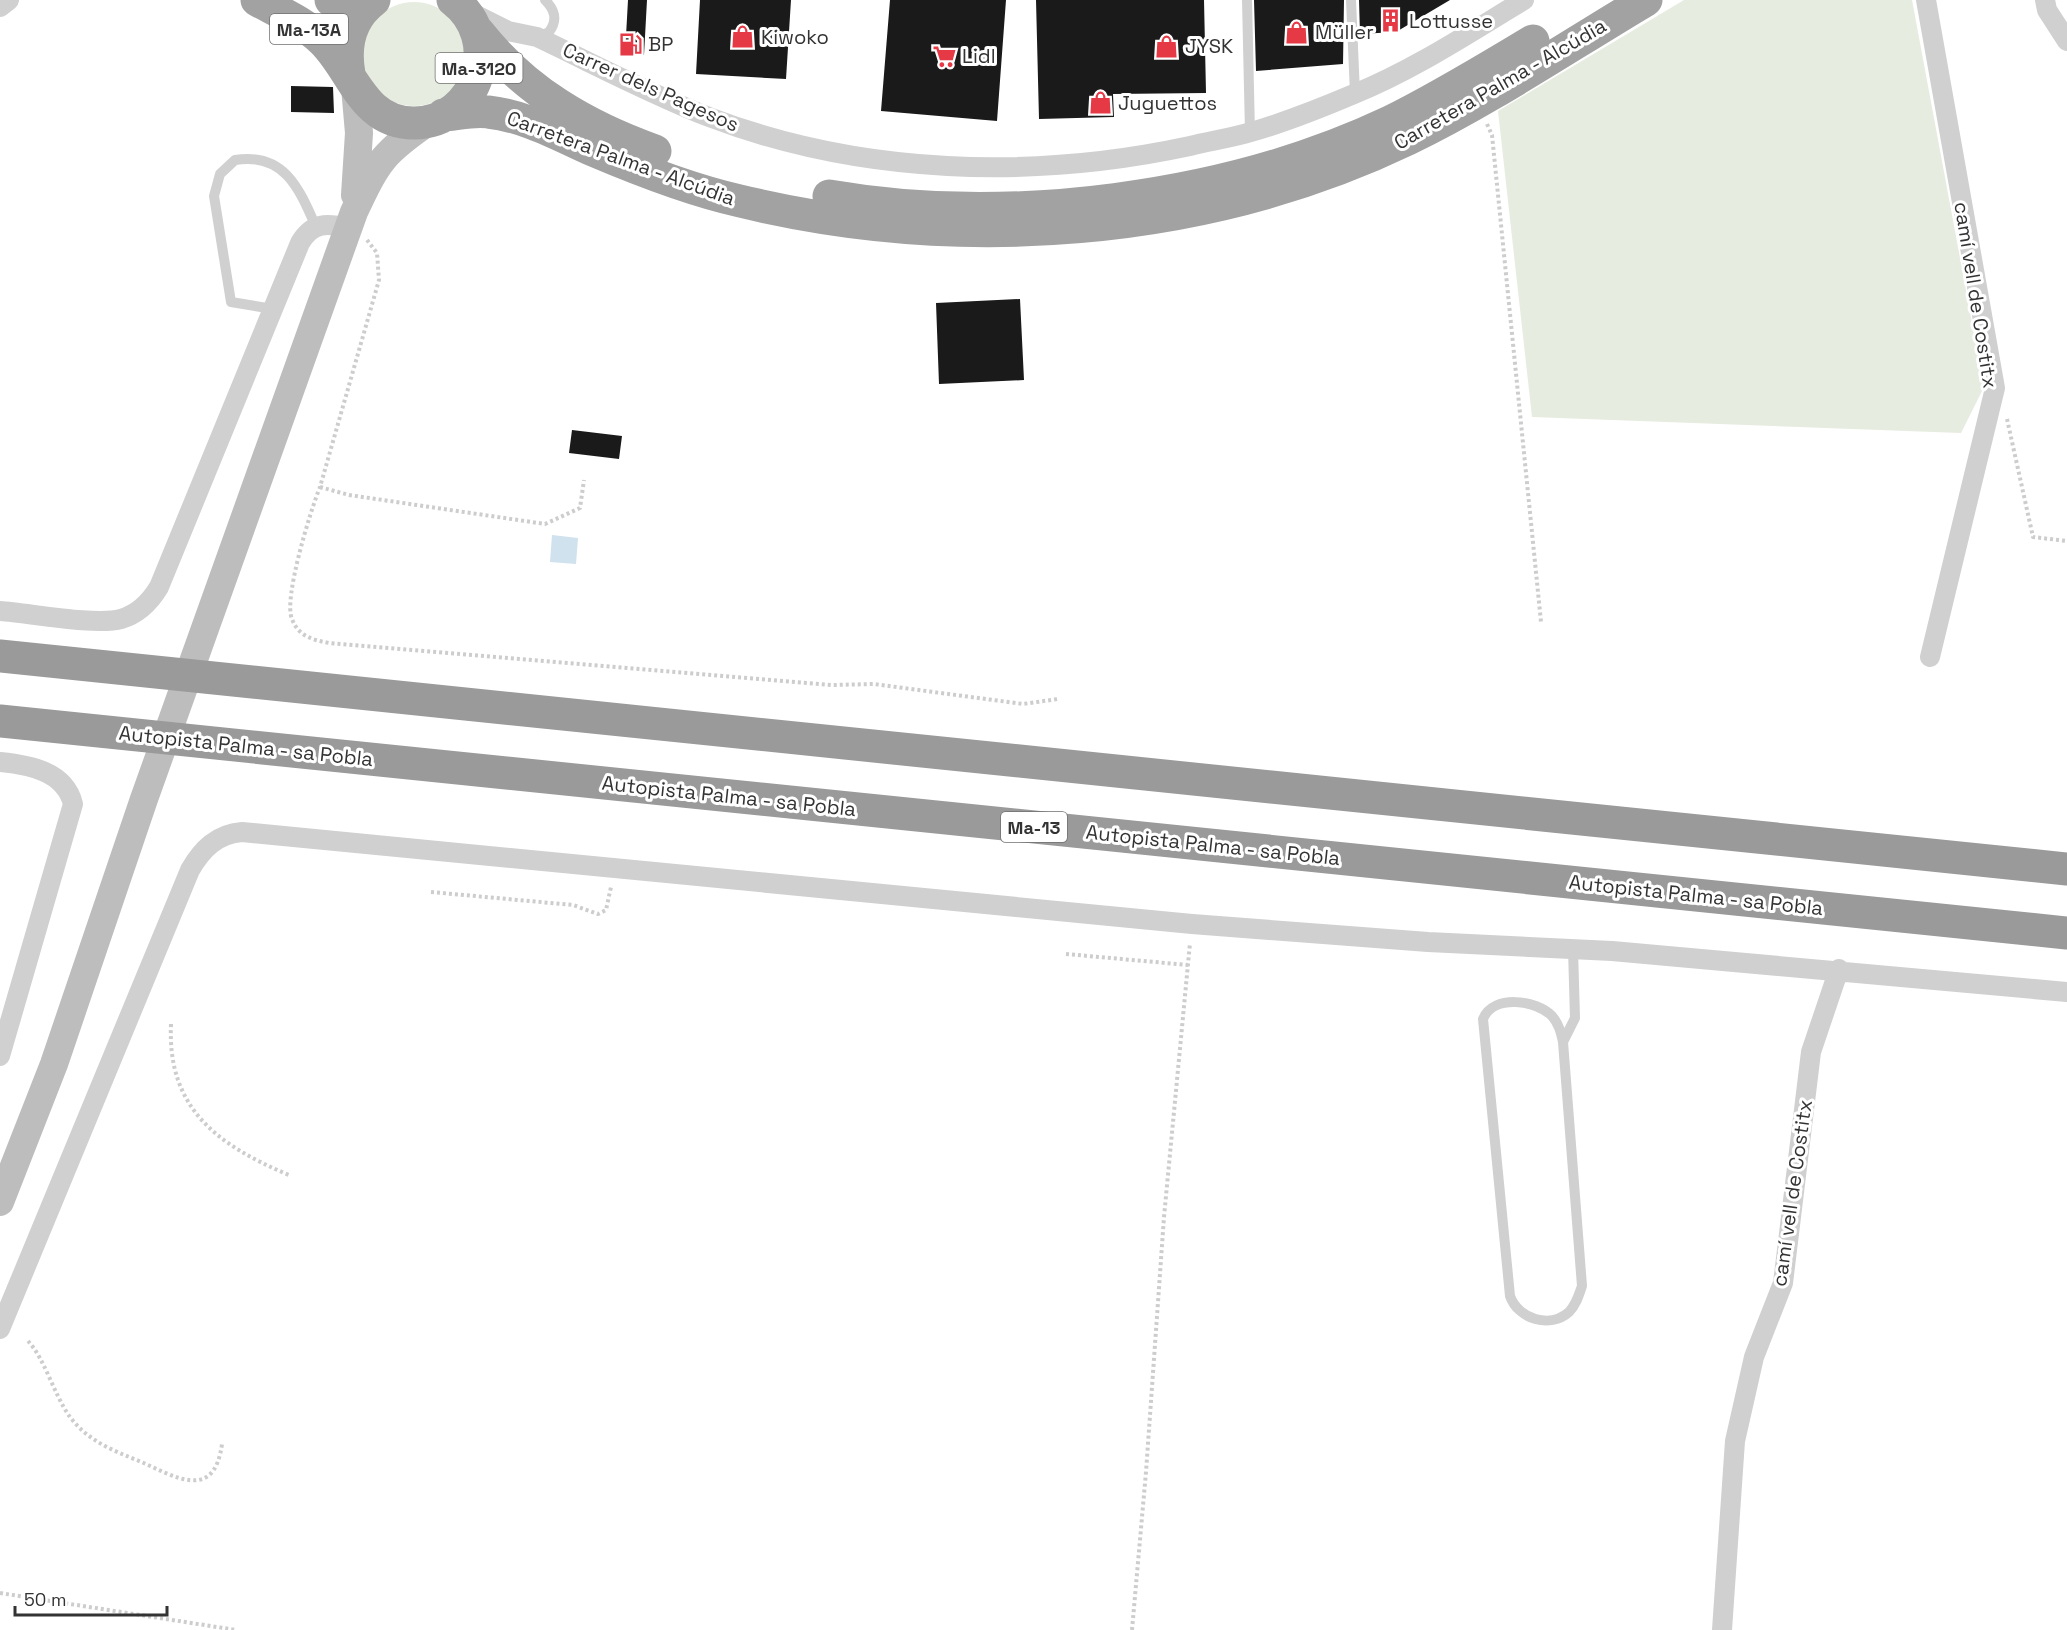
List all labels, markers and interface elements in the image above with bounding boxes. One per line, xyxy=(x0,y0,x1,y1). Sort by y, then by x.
building icon: Lottusse xyxy=(1378,8,1404,34)
place label: Lottusse xyxy=(1409,8,1493,34)
street label: Carretera Palma - Alcúdia xyxy=(1389,13,1611,155)
road number: Ma-13A xyxy=(270,14,348,44)
shop icon: Müller xyxy=(1284,19,1310,45)
place label: Müller xyxy=(1315,19,1374,45)
shop icon: Kiwoko xyxy=(730,24,756,50)
place label: Kiwoko xyxy=(761,24,829,50)
fuel station icon: BP xyxy=(617,31,643,57)
place label: BP xyxy=(648,31,673,57)
shop icon: JYSK xyxy=(1154,33,1180,59)
place label: JYSK xyxy=(1185,33,1233,59)
street label: Carrer dels Pagesos xyxy=(559,36,743,138)
supermarket icon: Lidl xyxy=(931,43,957,69)
place label: Lidl xyxy=(962,43,996,69)
road number: Ma-3120 xyxy=(436,53,522,83)
shop icon: Juguettos xyxy=(1087,90,1113,116)
place label: Juguettos xyxy=(1118,90,1217,116)
street label: Carretera Palma - Alcúdia xyxy=(503,105,739,211)
street label: camí vell de Costitx xyxy=(1948,200,2004,390)
street label: Autopista Palma - sa Pobla xyxy=(118,720,374,772)
street label: Autopista Palma - sa Pobla xyxy=(601,770,857,822)
road number: Ma-13 xyxy=(1001,812,1067,842)
street label: Autopista Palma - sa Pobla xyxy=(1085,819,1341,871)
street label: Autopista Palma - sa Pobla xyxy=(1568,869,1824,921)
street label: camí vell de Costitx xyxy=(1766,1098,1818,1288)
scale bar xyxy=(15,1579,166,1617)
text: 50 m xyxy=(24,1588,66,1611)

